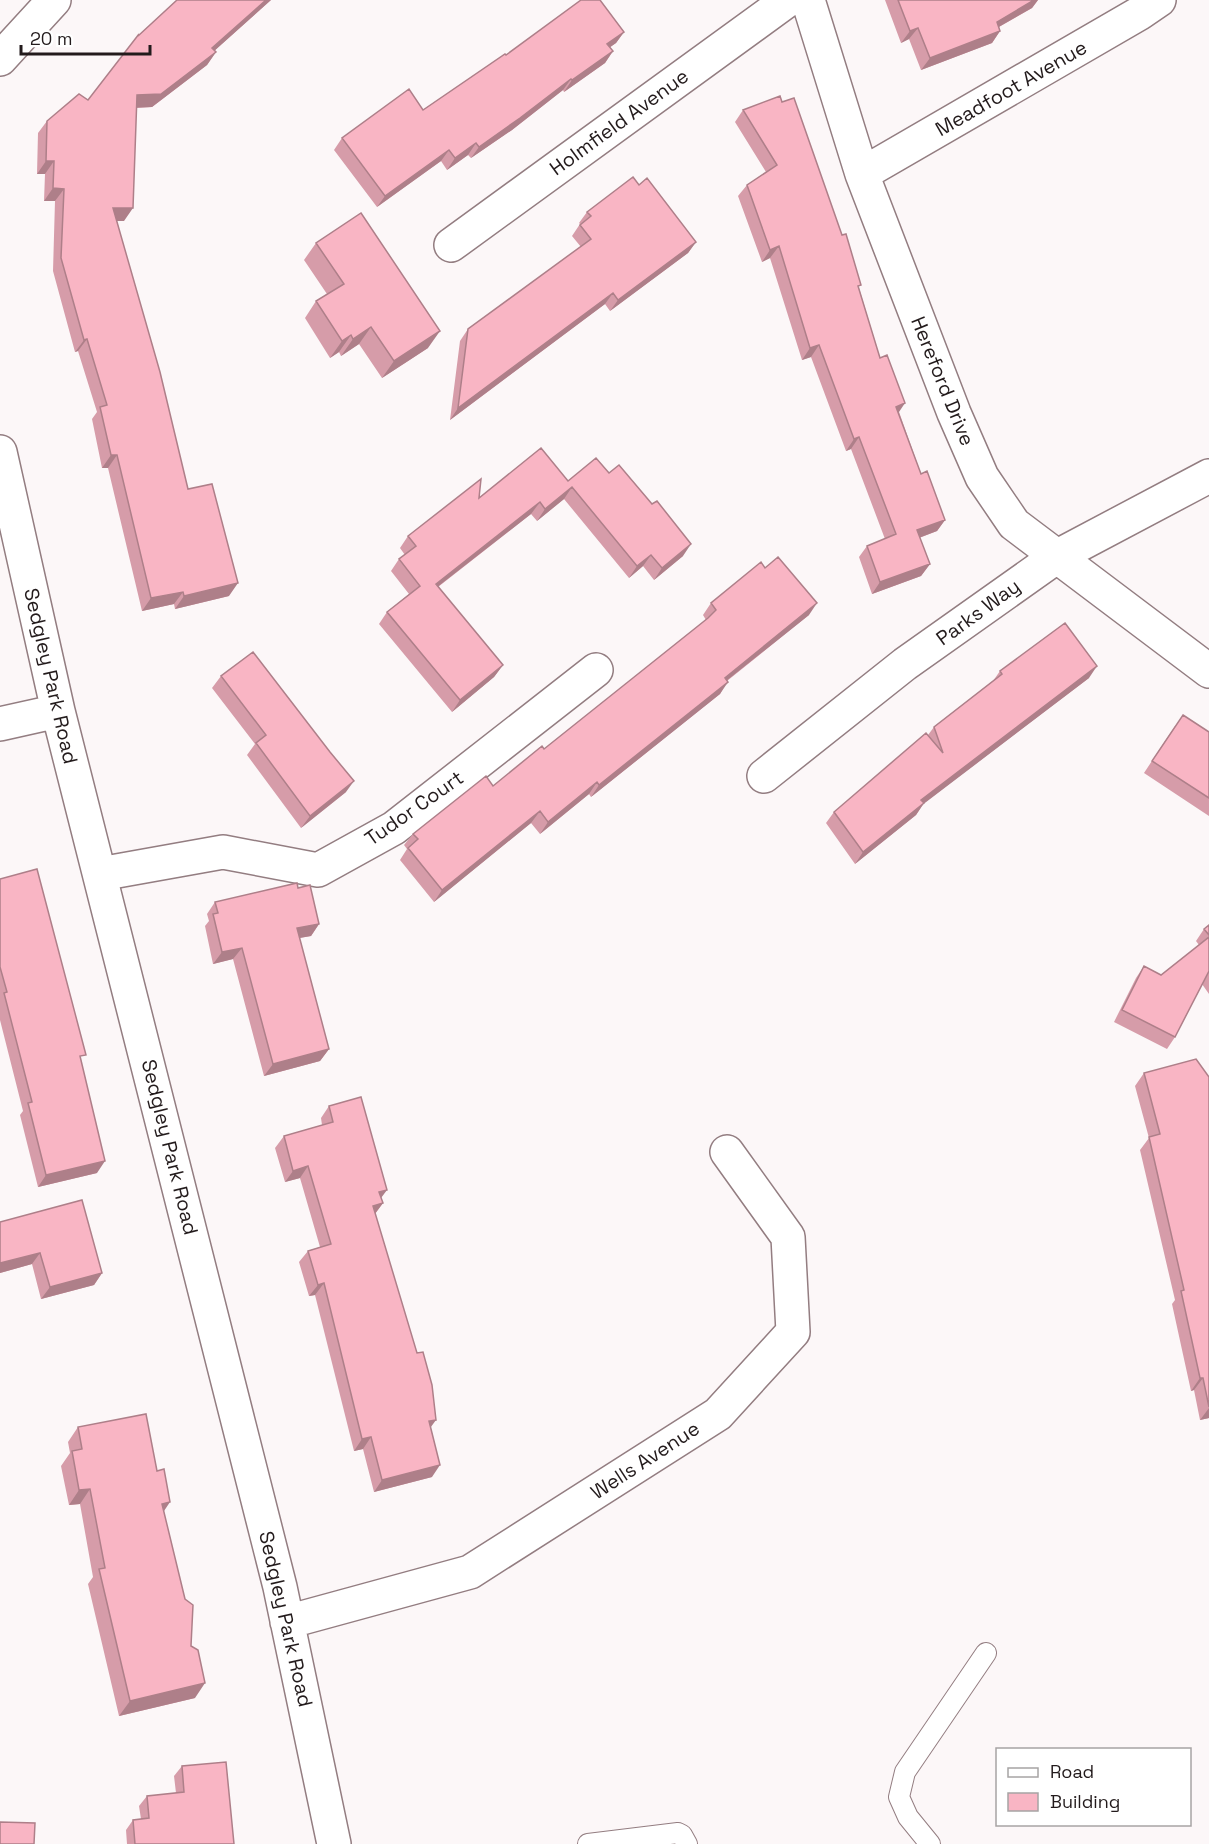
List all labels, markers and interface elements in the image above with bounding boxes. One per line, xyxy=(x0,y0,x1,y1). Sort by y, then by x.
scale bar xyxy=(21,18,150,56)
text: 20 m xyxy=(30,27,73,50)
street label: Meadfoot Avenue xyxy=(931,34,1091,142)
street label: Holmfield Avenue xyxy=(544,63,694,181)
street label: Hereford Drive xyxy=(905,312,981,450)
street label: Parks Way xyxy=(931,573,1025,651)
street label: Sedgley Park Road xyxy=(18,585,84,767)
street label: Tudor Court xyxy=(360,764,468,852)
street label: Sedgley Park Road xyxy=(136,1057,204,1237)
street label: Wells Avenue xyxy=(586,1415,704,1505)
street label: Sedgley Park Road xyxy=(253,1528,319,1710)
legend xyxy=(996,1748,1191,1826)
text: Road xyxy=(1050,1760,1094,1783)
text: Building xyxy=(1050,1790,1120,1813)

